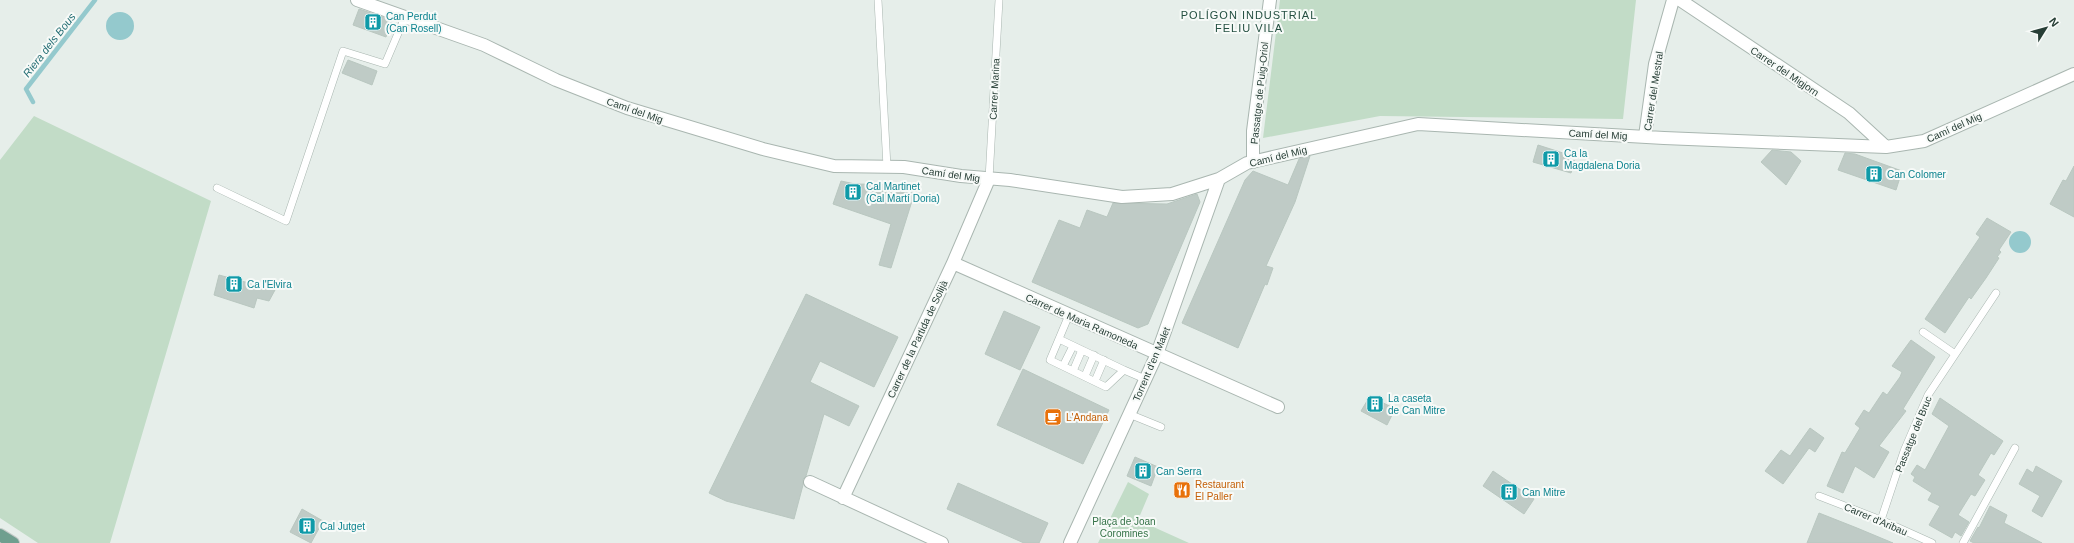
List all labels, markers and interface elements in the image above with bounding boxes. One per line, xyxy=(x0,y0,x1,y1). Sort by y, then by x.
north arrow xyxy=(2026,8,2066,48)
district label: POLÍGON INDUSTRIAL FELIU VILA xyxy=(1181,9,1317,34)
water label: Riera dels Bous xyxy=(20,10,78,79)
place label: Can Perdut (Can Rosell) xyxy=(386,11,442,34)
building icon: Can Perdut (Can Rosell) xyxy=(363,12,383,32)
text: N xyxy=(2047,15,2061,29)
street label: Passatge de Puig-Oriol xyxy=(1249,41,1270,145)
street label: Carrer del Migjorn xyxy=(1748,44,1821,98)
street label: Carrer del Mestral xyxy=(1642,51,1665,131)
street label: Carrer Marina xyxy=(987,58,1002,120)
street label: Camí del Mig xyxy=(605,96,664,125)
street label: Camí del Mig xyxy=(1925,110,1983,144)
street label: Camí del Mig xyxy=(1568,127,1628,142)
street label: Camí del Mig xyxy=(1248,144,1308,169)
place label: Ca la Magdalena Doria xyxy=(1564,148,1641,171)
building icon: Ca la Magdalena Doria xyxy=(1541,149,1561,169)
building icon: Can Colomer xyxy=(1864,164,1884,184)
street label: Camí del Mig xyxy=(921,165,981,184)
place label: Can Colomer xyxy=(1887,169,1947,180)
place label: Cal Martinet (Cal Martí Doria) xyxy=(866,181,940,204)
building icon: Cal Martinet (Cal Martí Doria) xyxy=(843,182,863,202)
building icon: Ca l'Elvira xyxy=(224,274,244,294)
street label: Carrer de la Partida de Solijà xyxy=(885,278,950,400)
place label: Ca l'Elvira xyxy=(247,279,292,290)
street label: Carrer de Maria Ramoneda xyxy=(1024,292,1140,351)
street label: Torrent d'en Malet xyxy=(1131,325,1172,403)
place label: La caseta de Can Mitre xyxy=(1388,393,1446,416)
building icon: La caseta de Can Mitre xyxy=(1365,394,1385,414)
street label: Passatge del Bruc xyxy=(1893,394,1934,474)
cafe icon: L'Andana xyxy=(1043,407,1063,427)
place label: L'Andana xyxy=(1066,412,1108,423)
building icon: Can Serra xyxy=(1133,461,1153,481)
place label: Can Serra xyxy=(1156,466,1202,477)
place label: Restaurant El Paller xyxy=(1195,479,1244,502)
restaurant icon: Restaurant El Paller xyxy=(1172,480,1192,500)
building icon: Can Mitre xyxy=(1499,482,1519,502)
place label: Can Mitre xyxy=(1522,487,1566,498)
street label: Carrer d'Aribau xyxy=(1843,501,1909,538)
building icon: Cal Jutget xyxy=(297,516,317,536)
park label: Plaça de Joan Coromines xyxy=(1092,516,1156,539)
place label: Cal Jutget xyxy=(320,521,365,532)

